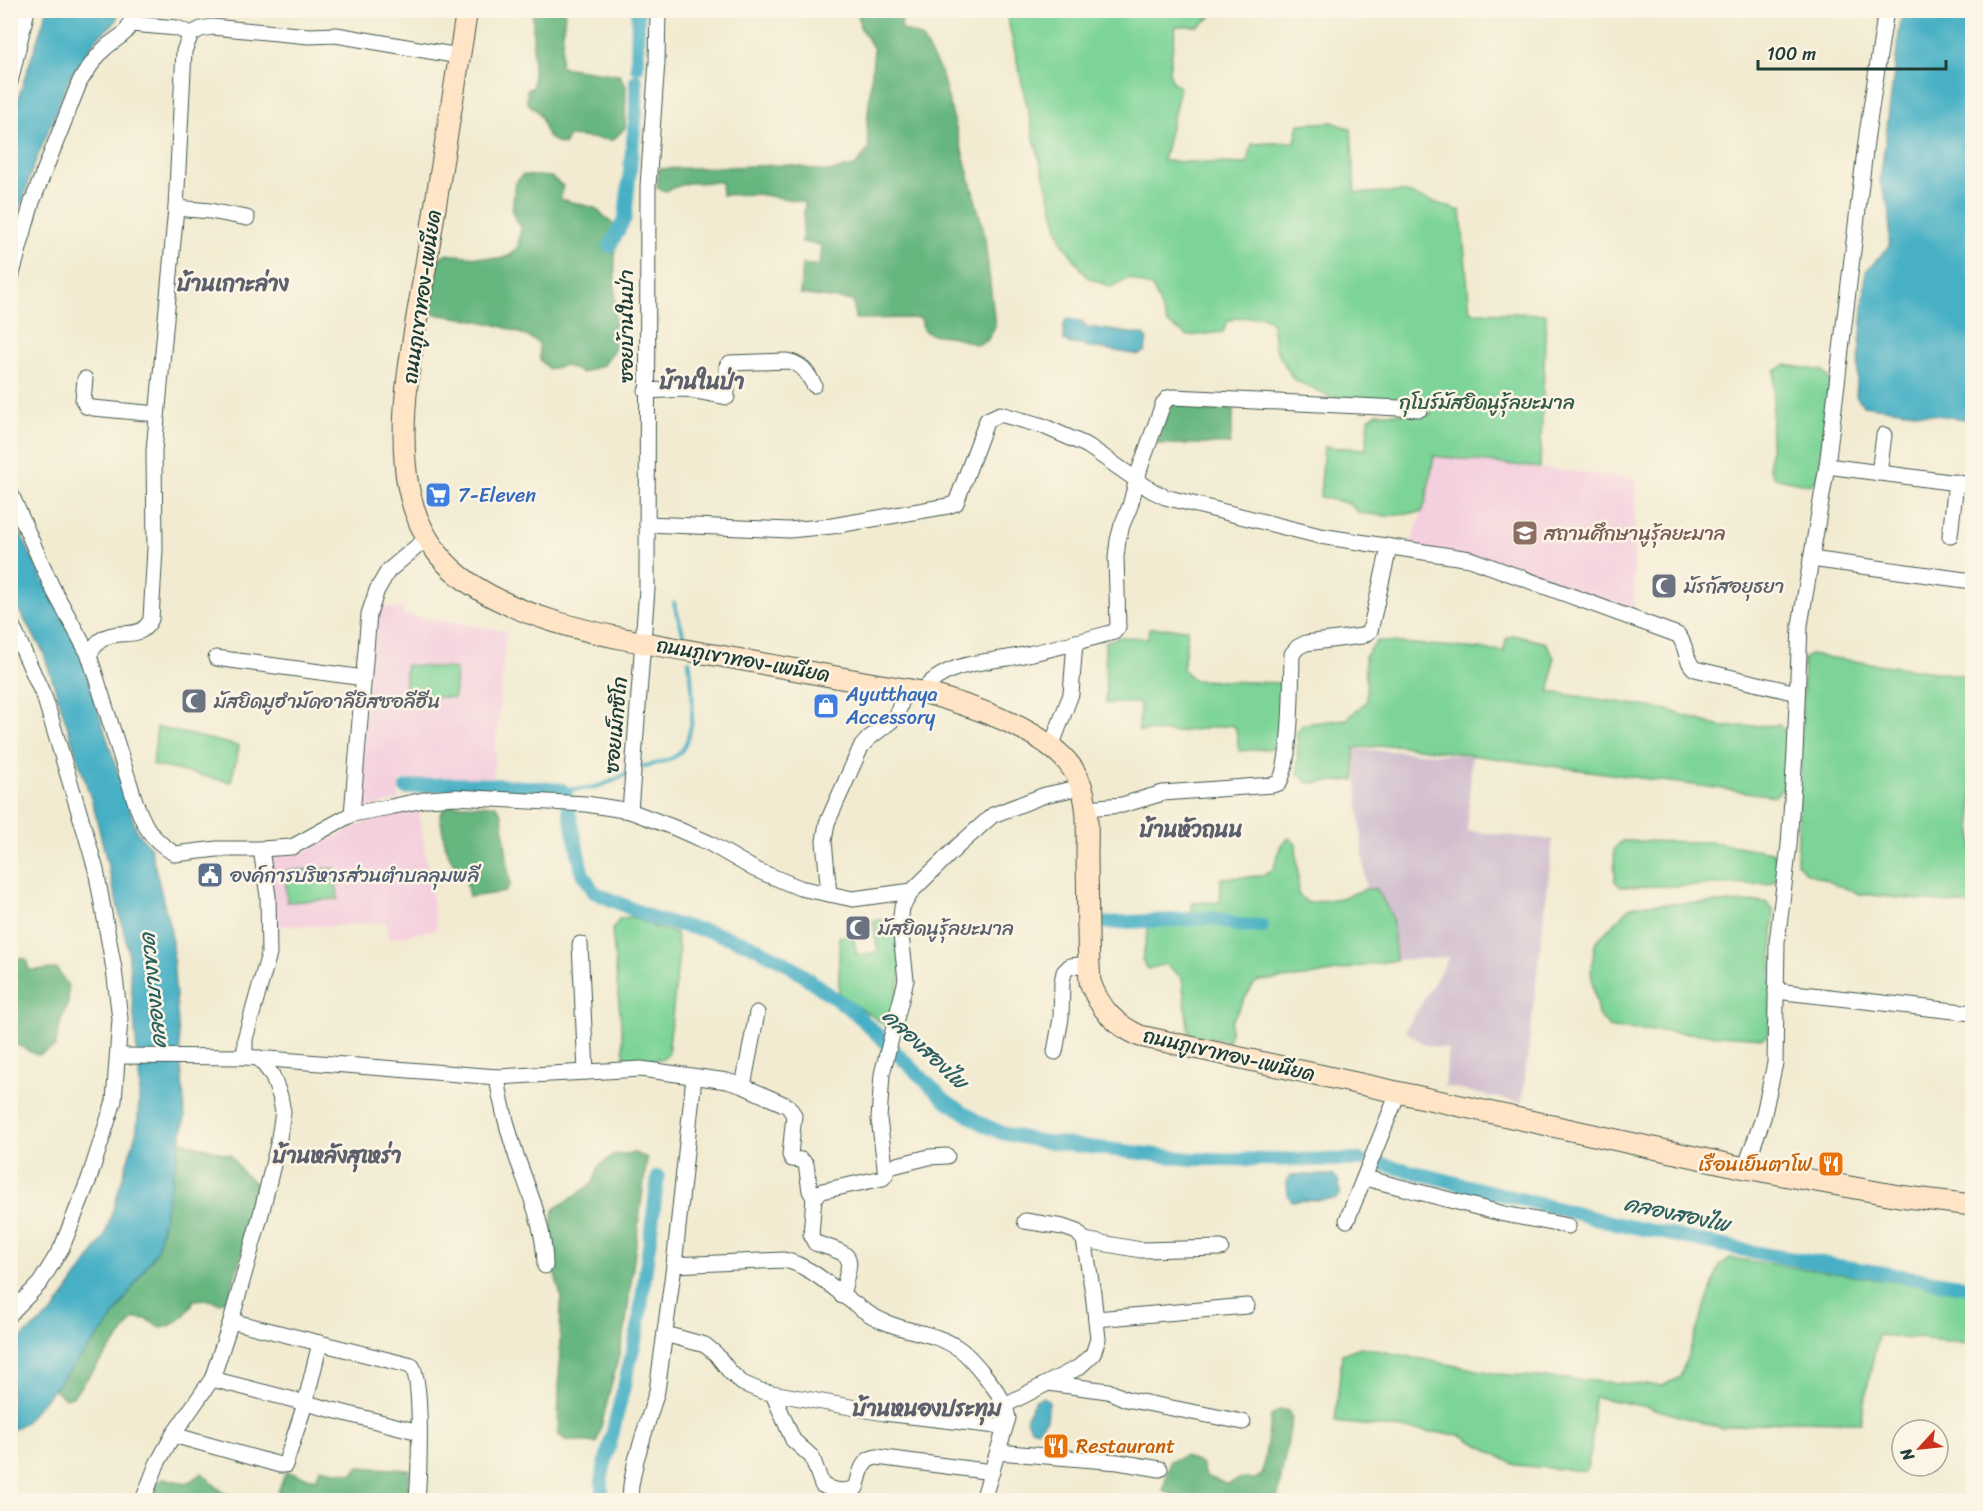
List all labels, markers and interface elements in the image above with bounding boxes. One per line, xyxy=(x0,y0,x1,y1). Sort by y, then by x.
scale bar xyxy=(1758,33,1946,71)
text: 100 m xyxy=(1767,38,1816,70)
street label: ถนนภูเขาทอง-เพนียด xyxy=(392,208,452,386)
district label: บ้านเกาะล่าง xyxy=(176,264,290,303)
street label: ซอยบ้านในป่า xyxy=(609,269,644,383)
district label: บ้านในป่า xyxy=(658,362,745,401)
park label: กุโบร์มัสยิดนูรุ้ลยะมาล xyxy=(1399,385,1575,420)
place label: 7-Eleven xyxy=(458,478,536,513)
supermarket icon: 7-Eleven xyxy=(423,480,453,510)
place label: สถานศึกษานูรุ้ลยะมาล xyxy=(1543,516,1726,551)
school or university icon: สถานศึกษานูรุ้ลยะมาล xyxy=(1510,518,1540,548)
place label: มัรกัสอยุธยา xyxy=(1683,569,1784,604)
mosque icon: มัรกัสอยุธยา xyxy=(1649,571,1679,601)
street label: ถนนภูเขาทอง-เพนียด xyxy=(654,628,832,692)
street label: ซอยเม็กซิโก xyxy=(594,675,638,775)
place label: Ayutthaya Accessory xyxy=(845,677,938,735)
place label: มัสยิดมูฮำมัดอาลียิสซอลีฮีน xyxy=(213,684,440,719)
mosque icon: มัสยิดมูฮำมัดอาลียิสซอลีฮีน xyxy=(179,686,209,716)
shop icon: Ayutthaya Accessory xyxy=(811,691,841,721)
district label: บ้านหัวถนน xyxy=(1138,810,1243,849)
place label: องค์การบริหารส่วนตำบลลุมพลี xyxy=(229,858,481,893)
public building icon: องค์การบริหารส่วนตำบลลุมพลี xyxy=(195,860,225,890)
place label: มัสยิดนูรุ้ลยะมาล xyxy=(877,911,1014,946)
mosque icon: มัสยิดนูรุ้ลยะมาล xyxy=(843,913,873,943)
water label: คลองบางขวด xyxy=(128,929,178,1051)
water label: คลองสองไพ xyxy=(873,999,979,1101)
street label: ถนนภูเขาทอง-เพนียด xyxy=(1140,1018,1318,1092)
district label: บ้านหลังสุเหร่า xyxy=(271,1136,402,1175)
place label: เรือนเย็นตาโฟ xyxy=(1698,1147,1813,1182)
restaurant icon: เรือนเย็นตาโฟ xyxy=(1816,1149,1846,1179)
water label: คลองสองไพ xyxy=(1621,1184,1736,1244)
district label: บ้านหนองประทุม xyxy=(851,1389,1002,1428)
north arrow xyxy=(1890,1418,1950,1478)
place label: Restaurant xyxy=(1076,1429,1175,1464)
restaurant icon: Restaurant xyxy=(1041,1431,1071,1461)
text: N xyxy=(1891,1442,1923,1467)

